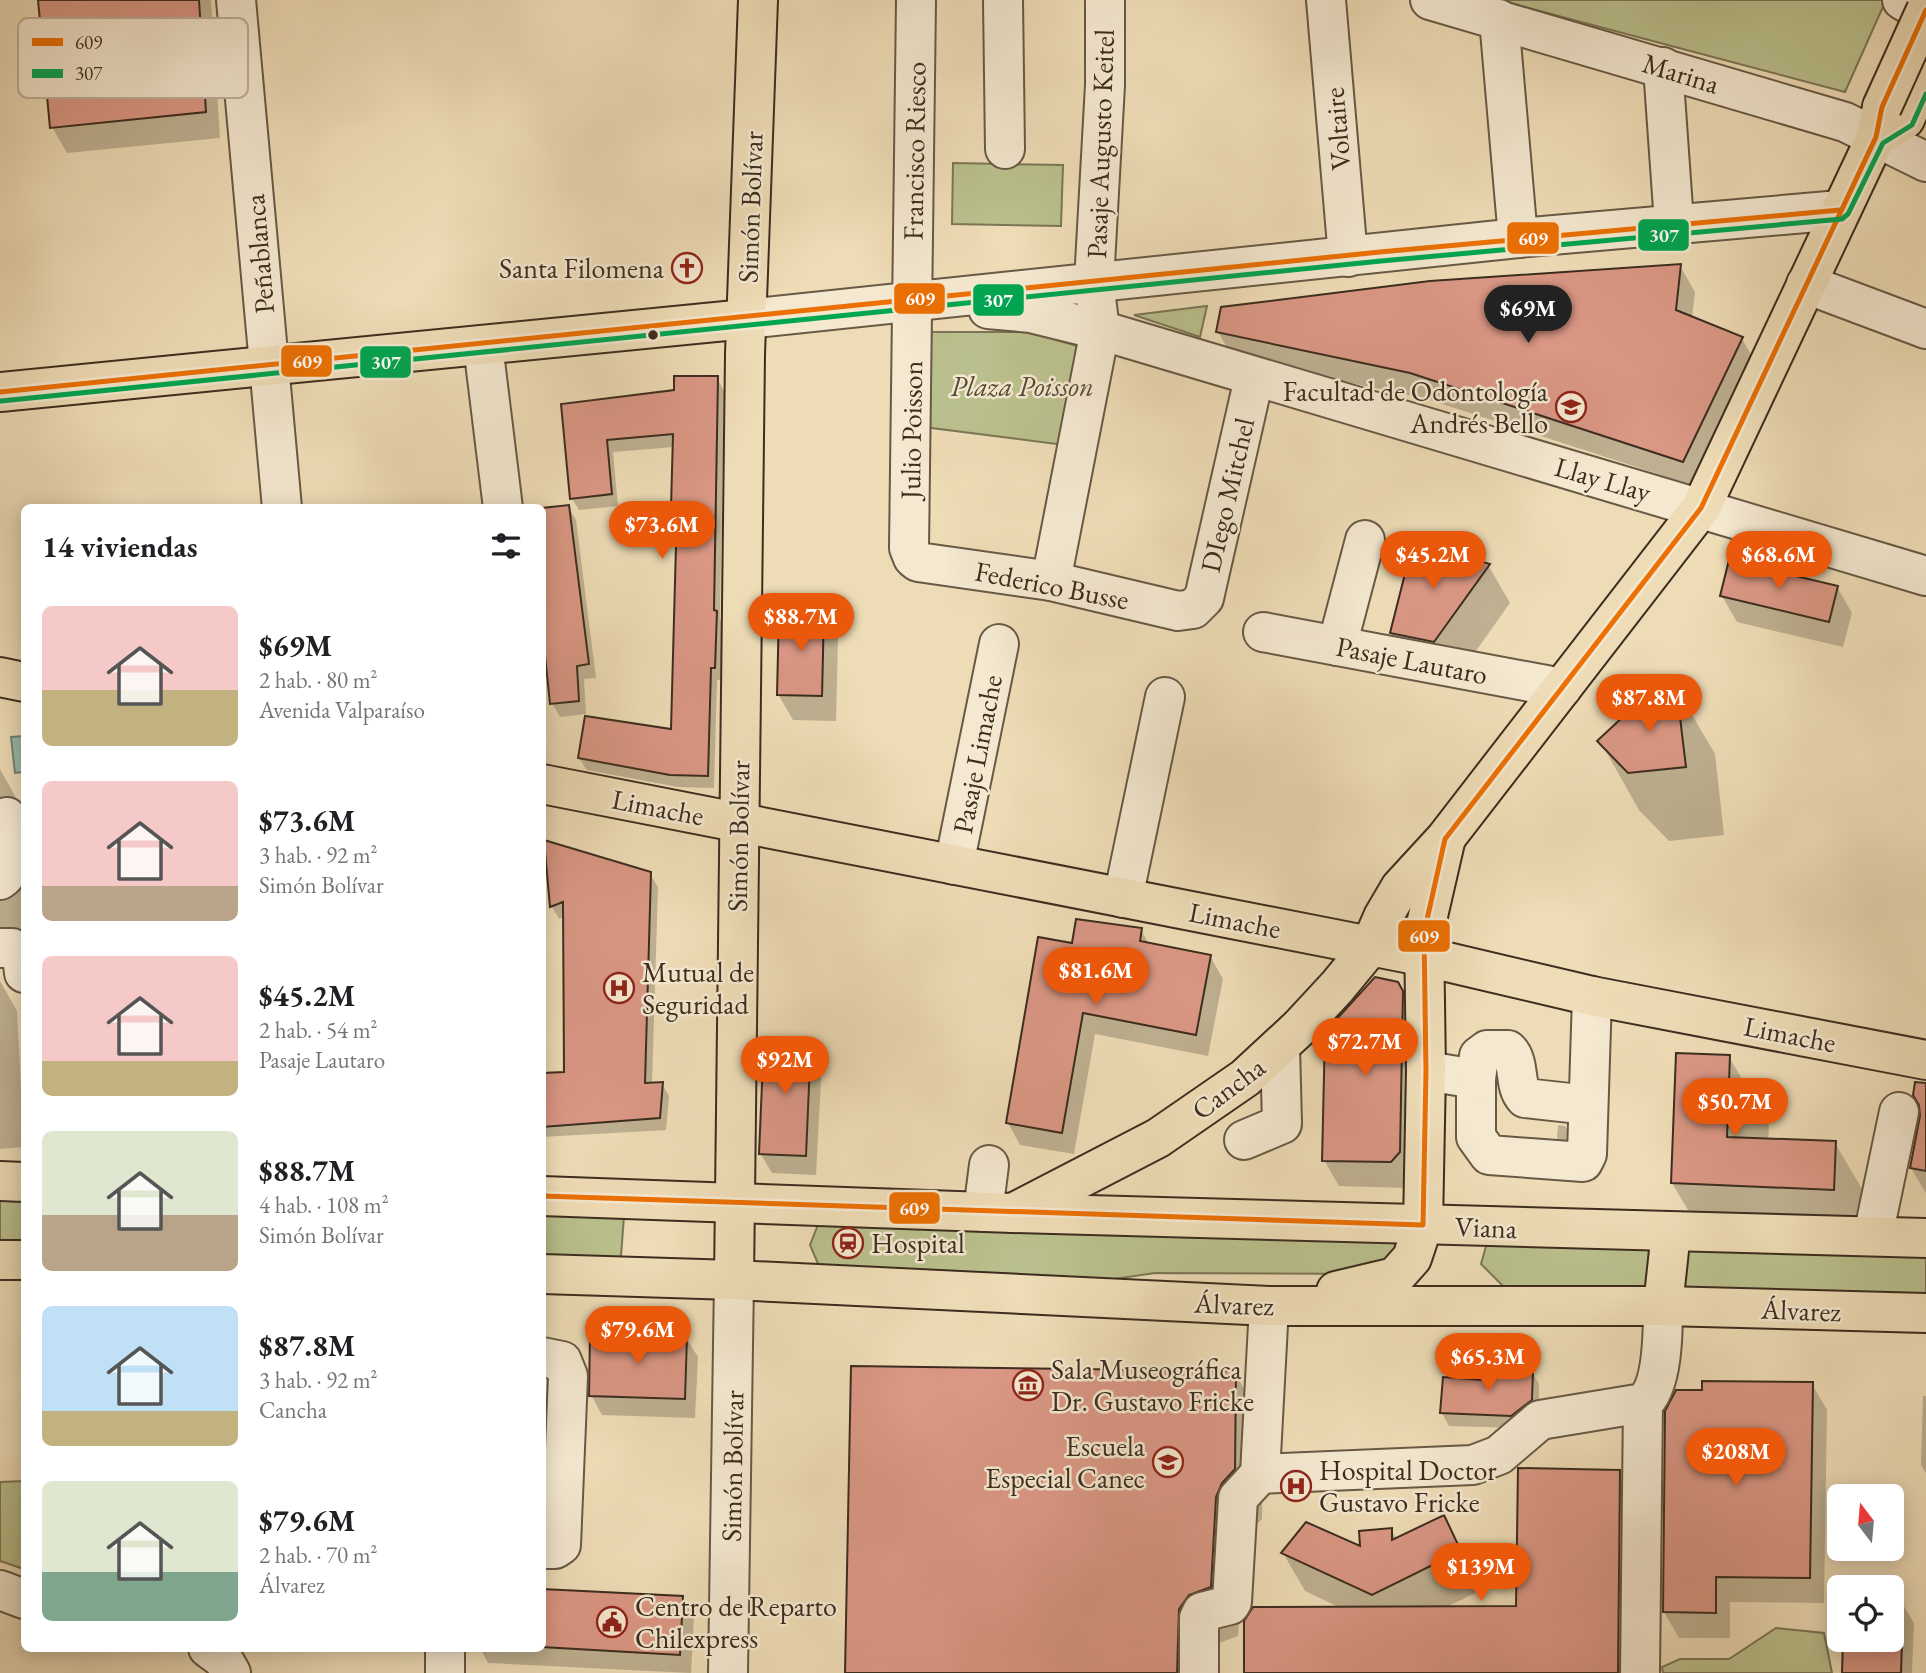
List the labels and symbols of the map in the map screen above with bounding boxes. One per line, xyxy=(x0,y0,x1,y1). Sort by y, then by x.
legend xyxy=(18,18,248,98)
street label: Pasaje Augusto Keitel xyxy=(1078,28,1122,259)
text: 609 xyxy=(75,30,102,55)
street label: Marina xyxy=(1638,44,1724,102)
text: 307 xyxy=(75,61,103,86)
street label: Francisco Riesco xyxy=(894,61,934,241)
street label: Voltaire xyxy=(1315,86,1359,172)
street label: Simón Bolívar xyxy=(729,130,771,283)
street label: Peñablanca xyxy=(236,192,282,315)
line badge: 307 xyxy=(1637,218,1690,252)
line badge: 609 xyxy=(1506,221,1560,255)
text: 307 xyxy=(1649,223,1680,248)
text: 609 xyxy=(1518,226,1548,251)
place label: Santa Filomena xyxy=(499,250,665,286)
church icon: Santa Filomena xyxy=(670,251,704,285)
line badge: 609 xyxy=(893,282,946,315)
line badge: 307 xyxy=(972,283,1025,317)
text: 609 xyxy=(905,286,935,311)
pin: $69M xyxy=(1487,286,1569,345)
text: 307 xyxy=(983,288,1014,313)
unlabelled marker xyxy=(646,328,660,342)
line badge: 609 xyxy=(280,344,333,378)
line badge: 307 xyxy=(359,345,412,379)
text: 609 xyxy=(292,349,322,374)
text: 307 xyxy=(371,350,402,375)
street label: Julio Poisson xyxy=(892,360,930,502)
park label: Plaza Poisson xyxy=(950,368,1094,404)
place label: Facultad de Odontología Andrés Bello xyxy=(1283,373,1549,441)
school or university icon: Facultad de Odontología Andrés Bello xyxy=(1554,390,1588,424)
street label: DIego Mitchel xyxy=(1192,414,1262,576)
street label: Llay Llay xyxy=(1551,448,1656,510)
pin: $73.6M xyxy=(605,502,719,561)
pin: $45.2M xyxy=(1376,532,1490,591)
pin: $68.6M xyxy=(1722,532,1836,591)
street label: Federico Busse xyxy=(972,552,1132,618)
pin: $88.7M xyxy=(744,594,858,653)
street label: Pasaje Lautaro xyxy=(1333,628,1491,692)
street label: Pasaje Limache xyxy=(944,672,1010,836)
pin: $87.8M xyxy=(1592,674,1706,734)
street label: Simón Bolívar xyxy=(719,759,757,912)
street label: Limache xyxy=(609,780,707,834)
street label: Limache xyxy=(1186,893,1284,947)
line badge: 609 xyxy=(1397,919,1451,953)
text: 609 xyxy=(1409,924,1439,949)
pin: $81.6M xyxy=(1039,948,1153,1007)
place label: Mutual de Seguridad xyxy=(642,954,754,1022)
hospital icon: Mutual de Seguridad xyxy=(602,971,636,1005)
street label: Limache xyxy=(1741,1007,1839,1061)
pin: $72.7M xyxy=(1308,1018,1422,1078)
pin: $92M xyxy=(744,1036,826,1096)
street label: Cancha xyxy=(1184,1048,1273,1127)
pin: $50.7M xyxy=(1678,1078,1792,1138)
line badge: 609 xyxy=(888,1191,941,1225)
text: 609 xyxy=(899,1196,929,1221)
street label: Viana xyxy=(1454,1208,1519,1246)
place label: Hospital xyxy=(871,1225,965,1261)
station icon: Hospital xyxy=(831,1226,865,1260)
street label: Álvarez xyxy=(1192,1285,1275,1323)
street label: Álvarez xyxy=(1759,1291,1842,1329)
pin: $79.6M xyxy=(581,1306,695,1366)
pin: $65.3M xyxy=(1431,1334,1545,1393)
place label: Sala Museográfica Dr. Gustavo Fricke xyxy=(1051,1351,1254,1419)
museum icon: Sala Museográfica Dr. Gustavo Fricke xyxy=(1011,1368,1045,1402)
street label: Simón Bolívar xyxy=(713,1389,751,1542)
place label: Escuela Especial Canec xyxy=(985,1428,1146,1496)
pin: $208M xyxy=(1687,1428,1785,1488)
school or university icon: Escuela Especial Canec xyxy=(1151,1445,1185,1479)
place label: Hospital Doctor Gustavo Fricke xyxy=(1319,1452,1497,1520)
hospital icon: Hospital Doctor Gustavo Fricke xyxy=(1279,1469,1313,1503)
north arrow xyxy=(1827,1484,1904,1561)
pin: $139M xyxy=(1432,1544,1530,1603)
place label: Centro de Reparto Chilexpress xyxy=(635,1588,837,1656)
public building icon: Centro de Reparto Chilexpress xyxy=(595,1605,629,1639)

